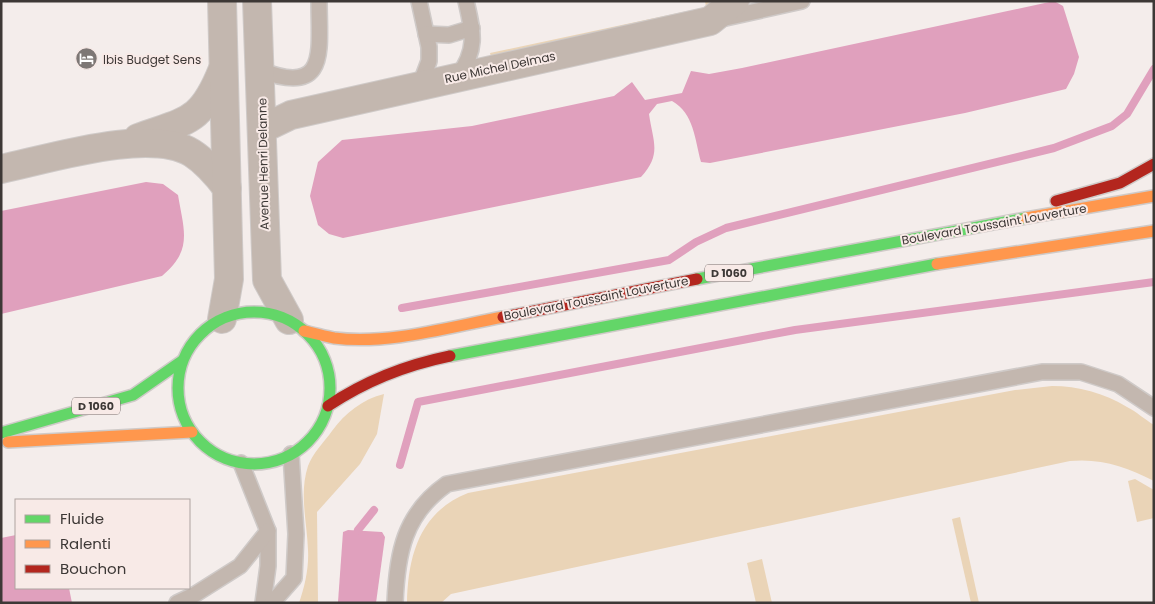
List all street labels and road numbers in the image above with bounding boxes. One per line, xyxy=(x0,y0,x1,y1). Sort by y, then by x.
street label: Rue Michel Delmas xyxy=(443,47,557,87)
street label: Avenue Henri Delanne xyxy=(253,98,273,230)
street label: Boulevard Toussaint Louverture xyxy=(900,199,1088,249)
road number: D 1060 xyxy=(705,264,753,282)
street label: Boulevard Toussaint Louverture xyxy=(502,272,690,324)
road number: D 1060 xyxy=(72,398,120,414)

